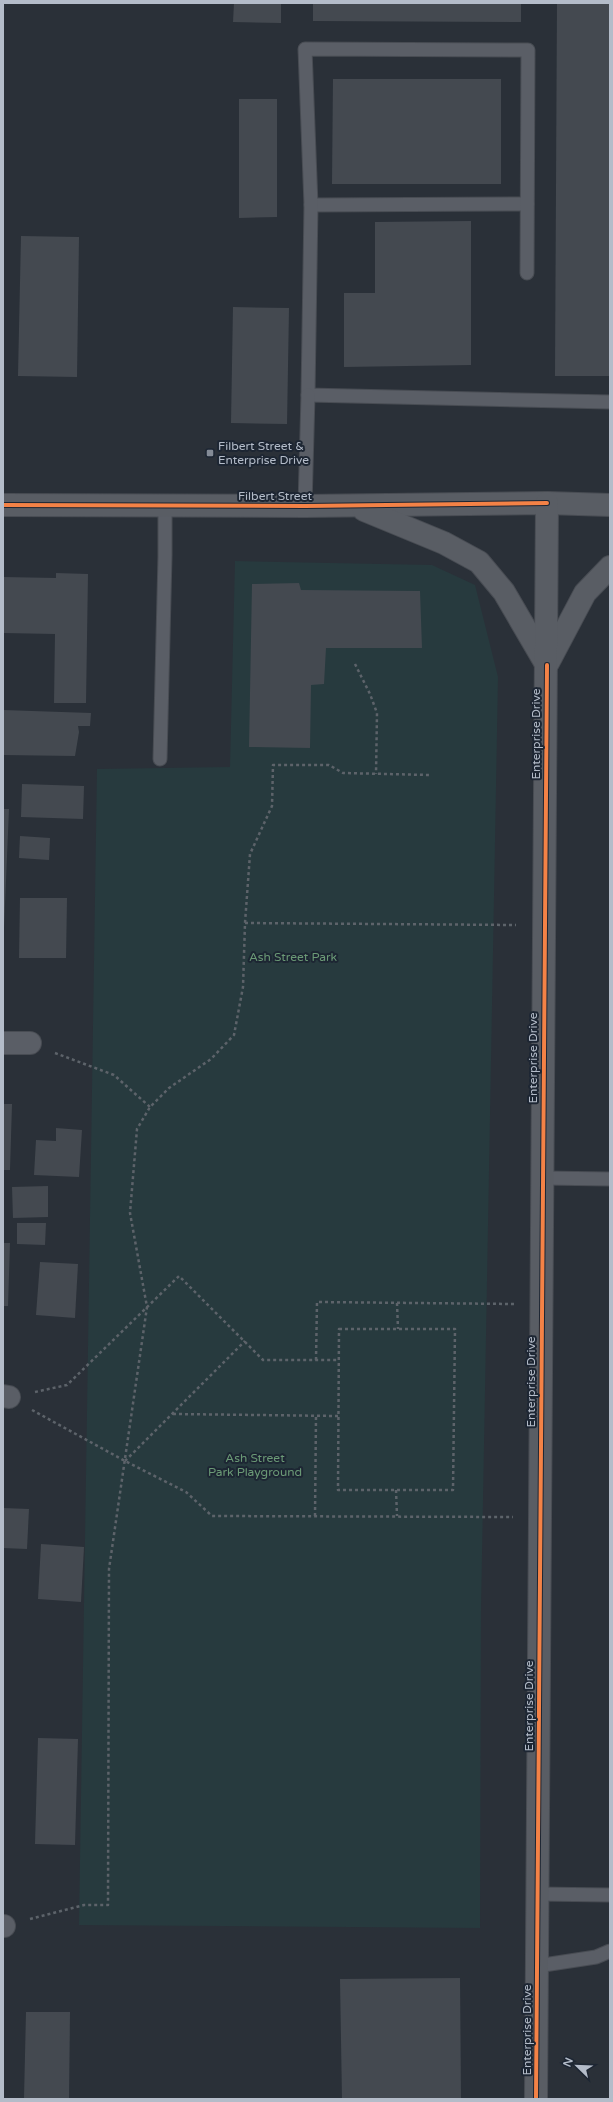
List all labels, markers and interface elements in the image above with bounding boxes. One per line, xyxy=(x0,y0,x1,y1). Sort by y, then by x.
place label: Filbert Street & Enterprise Drive xyxy=(218,439,309,467)
marker: Filbert Street & Enterprise Drive xyxy=(205,448,215,458)
street label: Filbert Street xyxy=(238,489,312,503)
street label: Enterprise Drive xyxy=(529,688,543,780)
park label: Ash Street Park xyxy=(249,950,338,964)
street label: Enterprise Drive xyxy=(526,1012,540,1104)
street label: Enterprise Drive xyxy=(524,1336,538,1428)
park label: Ash Street Park Playground xyxy=(208,1451,302,1479)
street label: Enterprise Drive xyxy=(522,1660,536,1752)
street label: Enterprise Drive xyxy=(520,1984,534,2076)
north arrow xyxy=(557,2046,597,2086)
text: N xyxy=(561,2056,576,2069)

